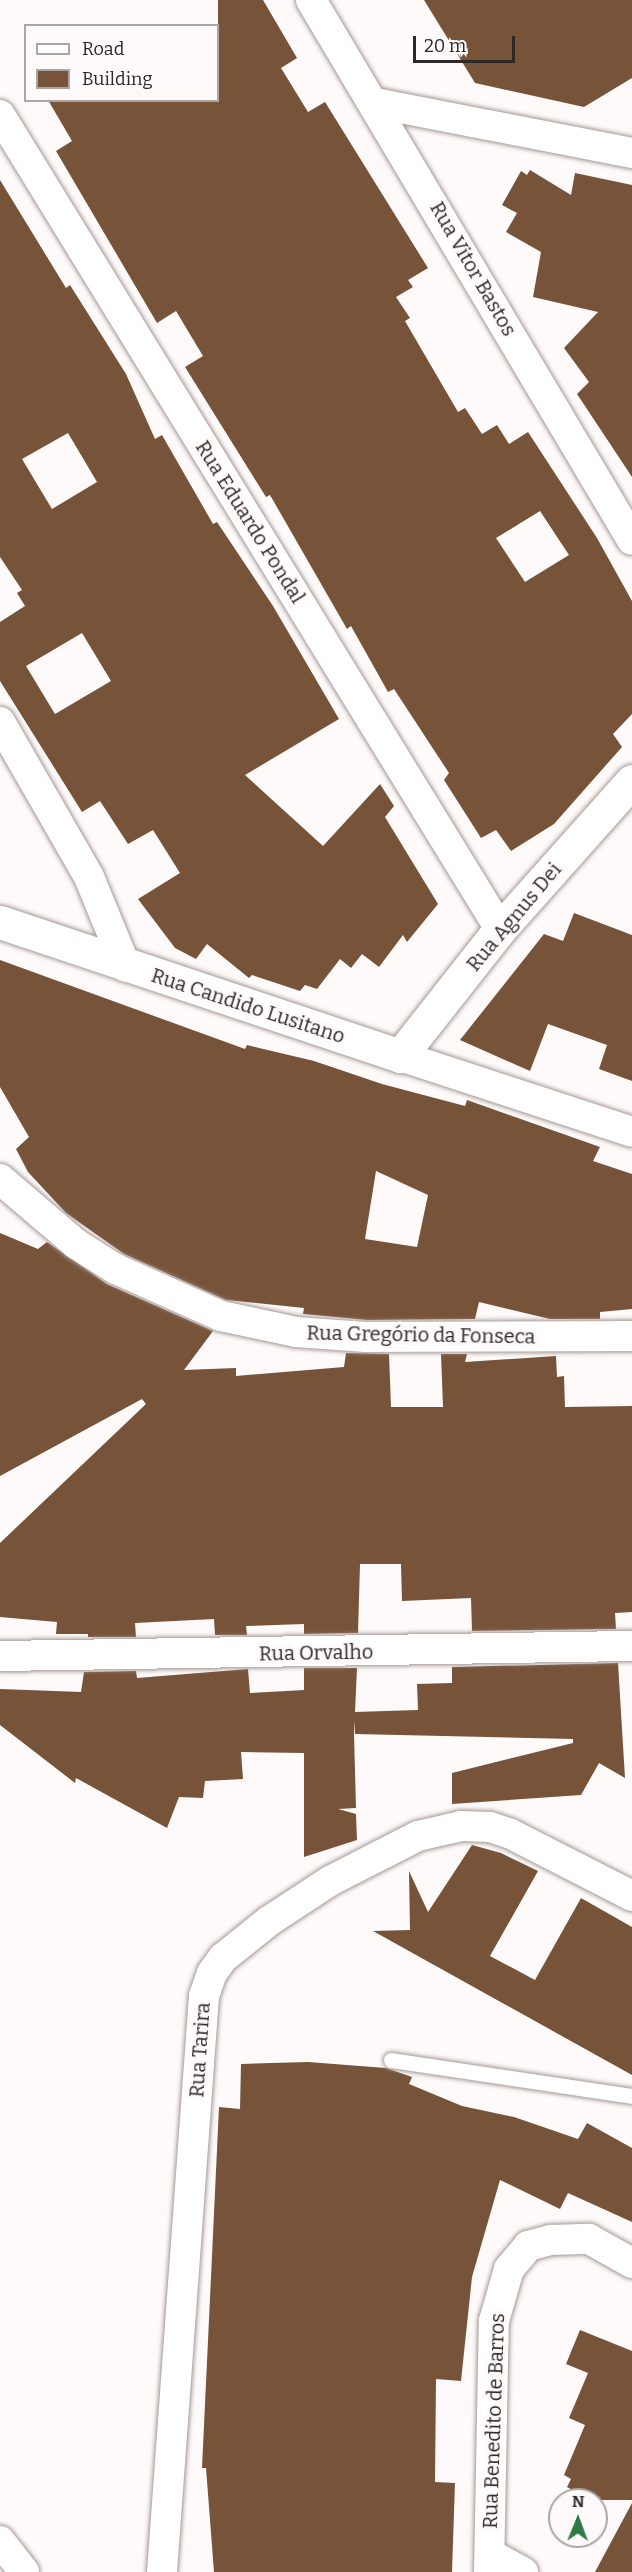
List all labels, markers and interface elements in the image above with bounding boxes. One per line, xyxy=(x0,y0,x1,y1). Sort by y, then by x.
legend xyxy=(24,24,219,102)
scale bar xyxy=(416,24,518,62)
text: 20 m xyxy=(424,35,466,57)
text: Road xyxy=(82,38,124,60)
text: Building xyxy=(82,68,153,90)
street label: Rua Vitor Bastos xyxy=(425,197,521,341)
street label: Rua Eduardo Pondal xyxy=(190,436,310,608)
street label: Rua Agnus Dei xyxy=(462,858,566,976)
street label: Rua Candido Lusitano xyxy=(148,963,348,1049)
street label: Rua Gregório da Fonseca xyxy=(306,1321,536,1349)
street label: Rua Orvalho xyxy=(259,1640,373,1666)
street label: Rua Tarira xyxy=(185,2002,215,2098)
street label: Rua Benedito de Barros xyxy=(478,2313,510,2529)
north arrow xyxy=(548,2488,608,2548)
text: N xyxy=(572,2492,585,2511)

